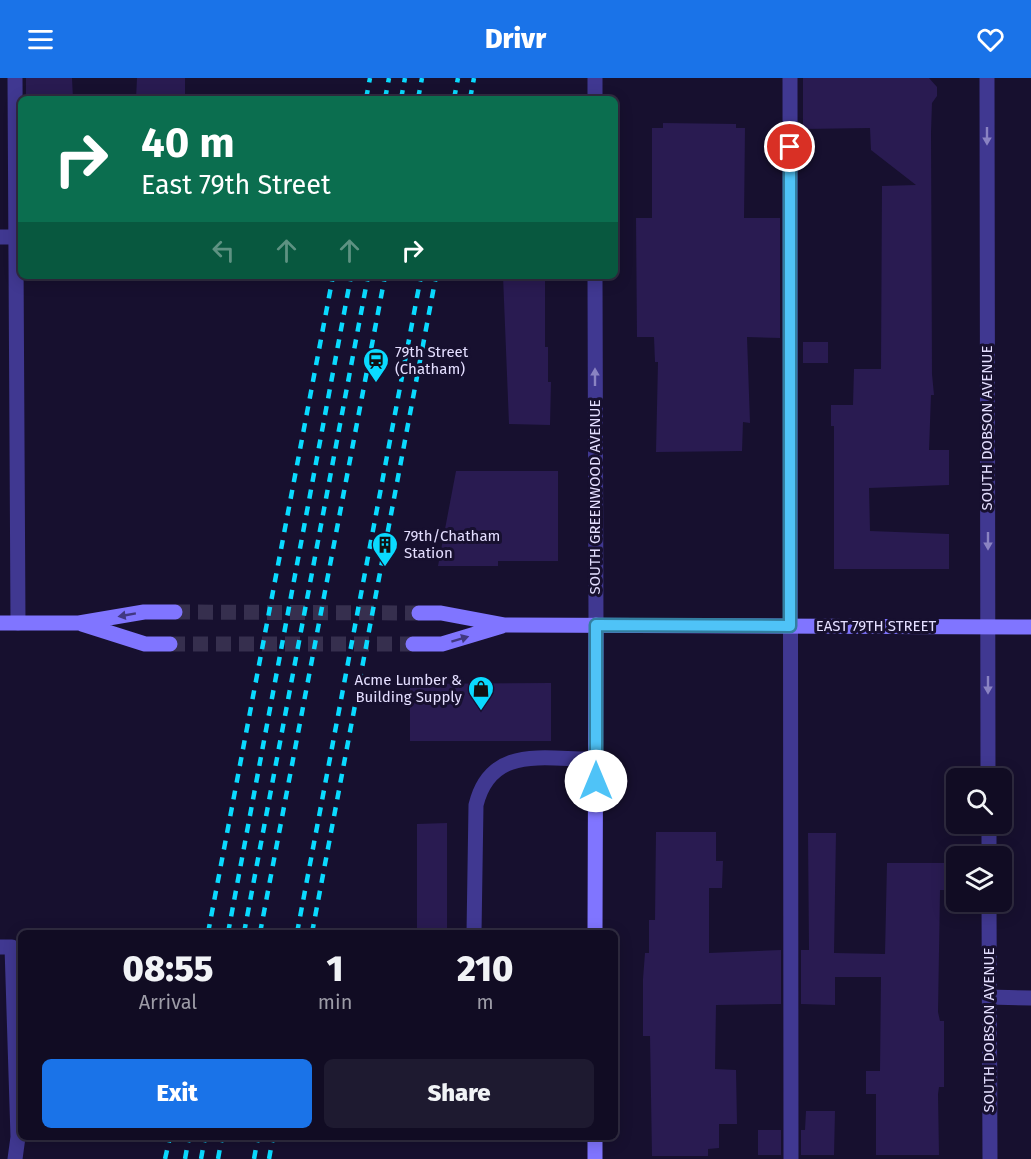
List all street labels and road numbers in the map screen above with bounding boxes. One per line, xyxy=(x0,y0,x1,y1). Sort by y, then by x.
street label: SOUTH DOBSON AVENUE xyxy=(978,345,996,511)
street label: SOUTH GREENWOOD AVENUE xyxy=(586,400,604,595)
street label: EAST 79TH STREET xyxy=(816,617,937,635)
street label: SOUTH DOBSON AVENUE xyxy=(980,947,998,1113)

